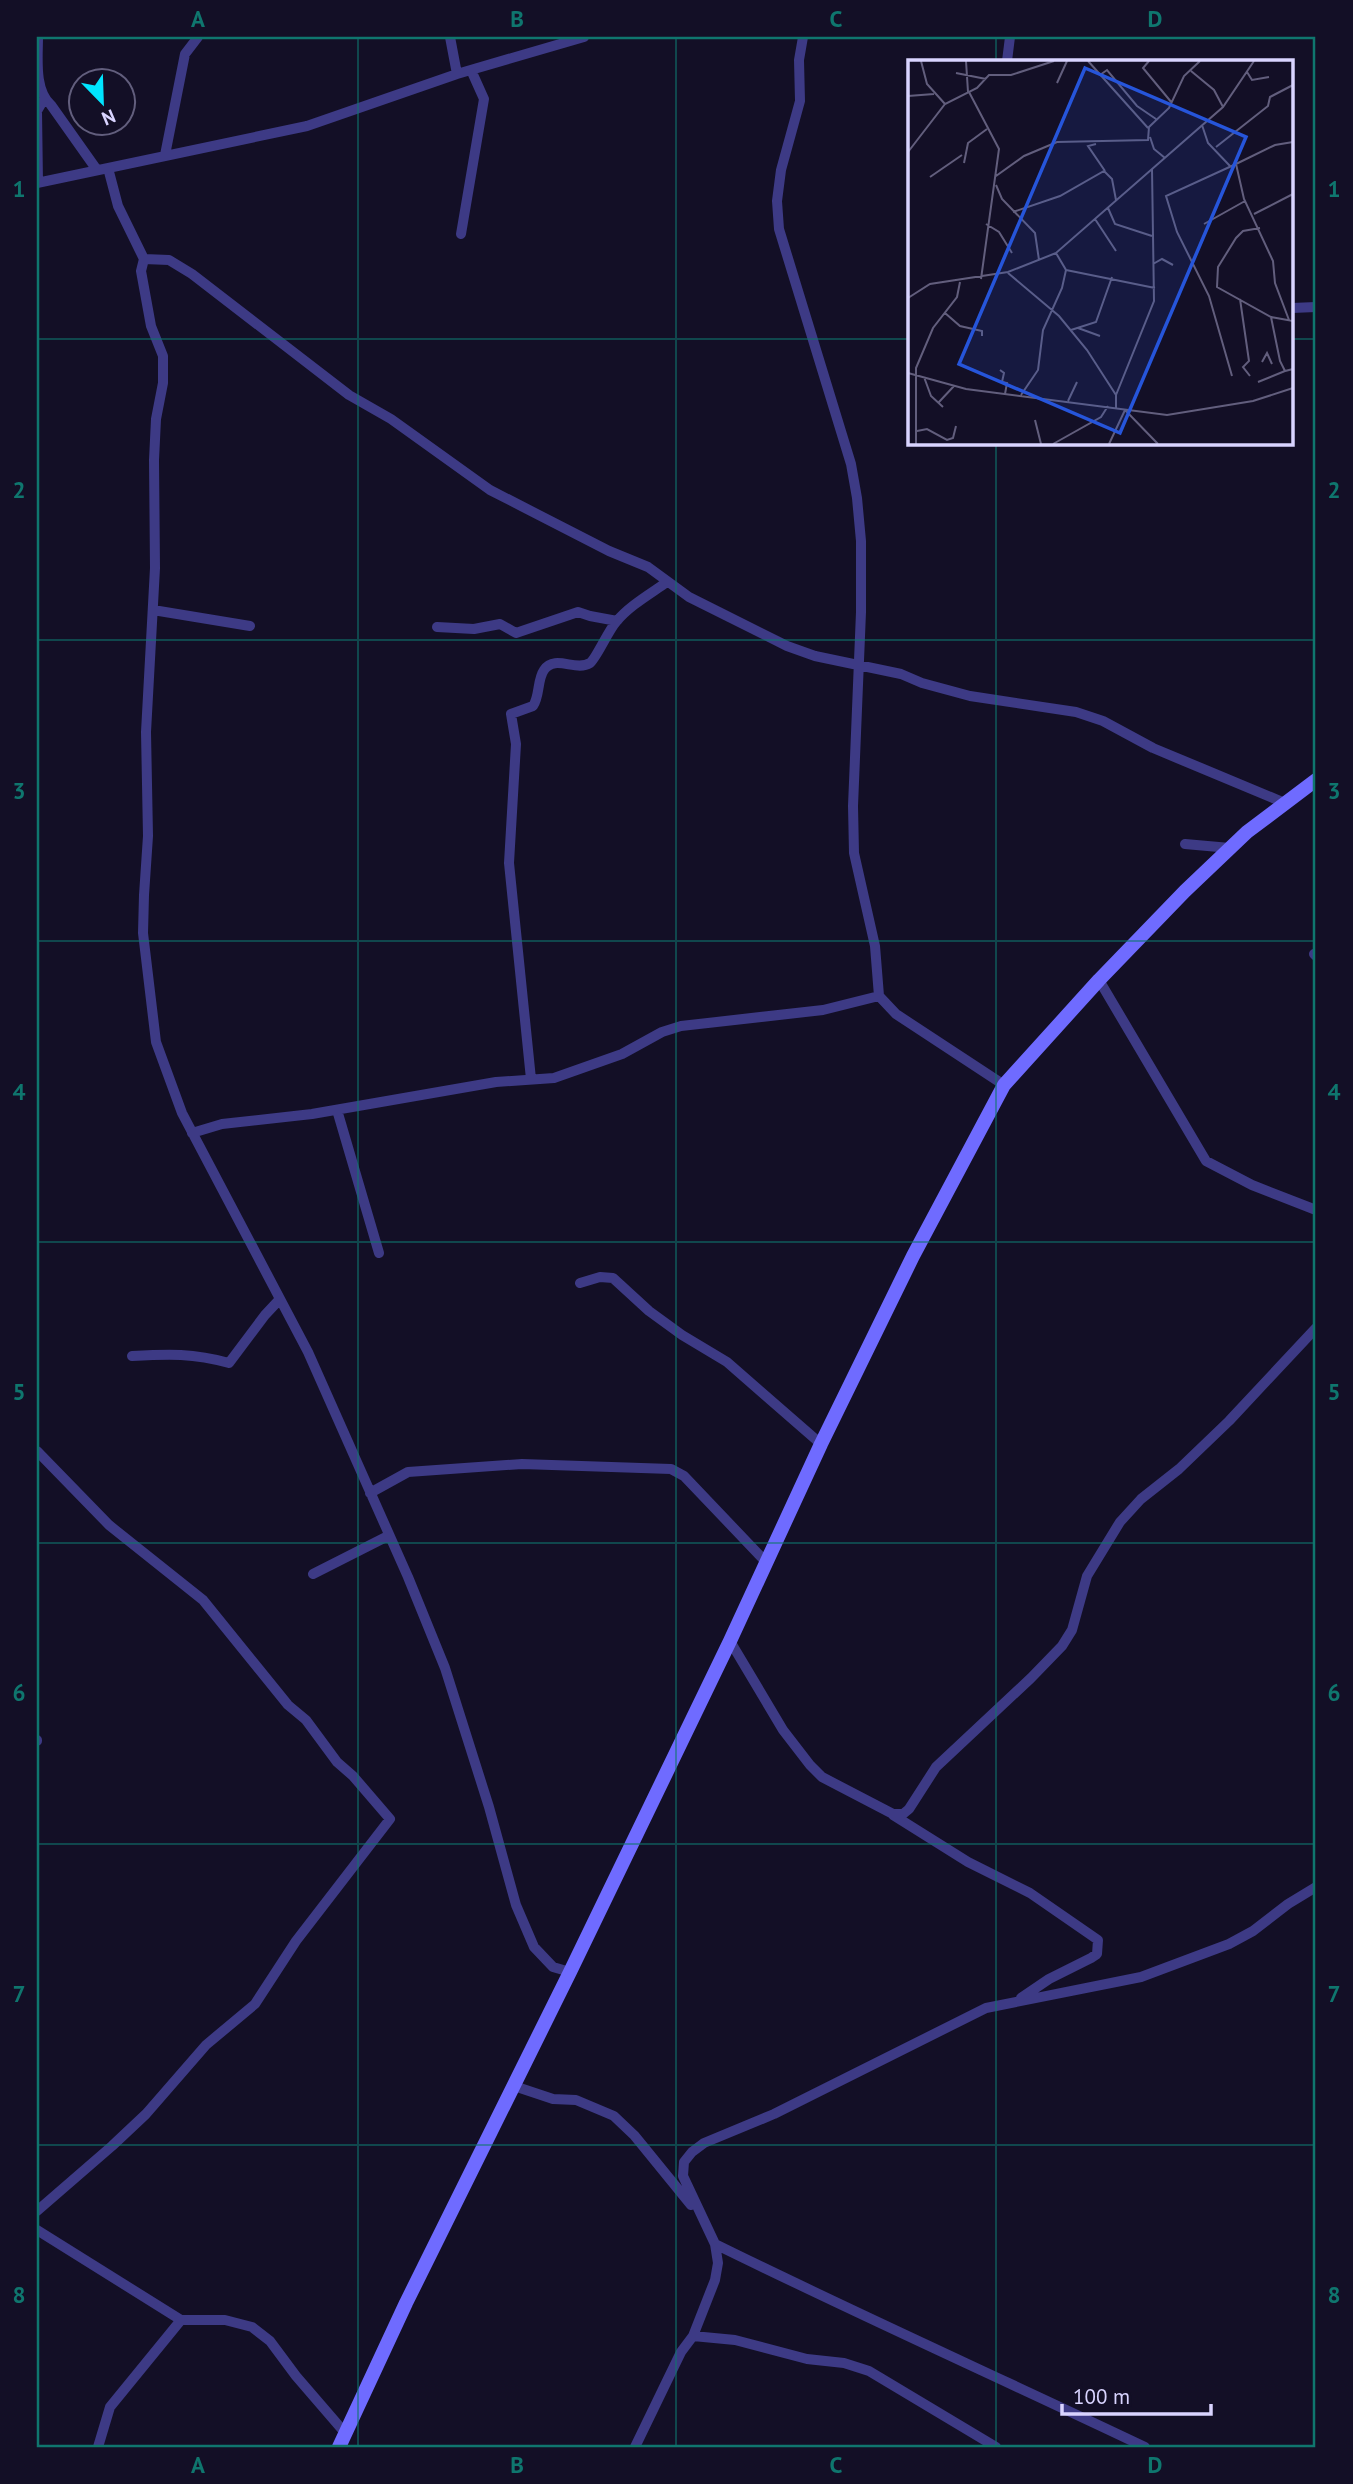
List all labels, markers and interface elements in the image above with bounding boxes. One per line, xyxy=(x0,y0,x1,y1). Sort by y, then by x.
text: A xyxy=(191,4,205,33)
text: B xyxy=(510,4,524,33)
text: C xyxy=(830,4,843,33)
text: D xyxy=(1148,4,1162,33)
inset map xyxy=(908,60,1294,444)
north arrow xyxy=(66,66,136,136)
text: N xyxy=(98,104,119,131)
text: 1 xyxy=(12,174,26,203)
text: 1 xyxy=(1327,174,1341,203)
text: 2 xyxy=(12,475,26,504)
text: 2 xyxy=(1327,475,1341,504)
text: 3 xyxy=(12,776,26,805)
text: 3 xyxy=(1327,776,1341,805)
text: 4 xyxy=(12,1077,26,1106)
text: 4 xyxy=(1327,1077,1341,1106)
text: 5 xyxy=(12,1377,26,1406)
text: 5 xyxy=(1327,1377,1341,1406)
text: 6 xyxy=(12,1678,26,1707)
text: 6 xyxy=(1327,1678,1341,1707)
text: 7 xyxy=(12,1979,26,2008)
text: 7 xyxy=(1327,1979,1341,2008)
text: 8 xyxy=(12,2280,26,2309)
text: 8 xyxy=(1327,2280,1341,2309)
scale bar xyxy=(1062,2372,1211,2416)
text: 100 m xyxy=(1073,2383,1130,2410)
text: A xyxy=(191,2450,205,2479)
text: B xyxy=(510,2450,524,2479)
text: C xyxy=(830,2450,843,2479)
text: D xyxy=(1148,2450,1162,2479)

